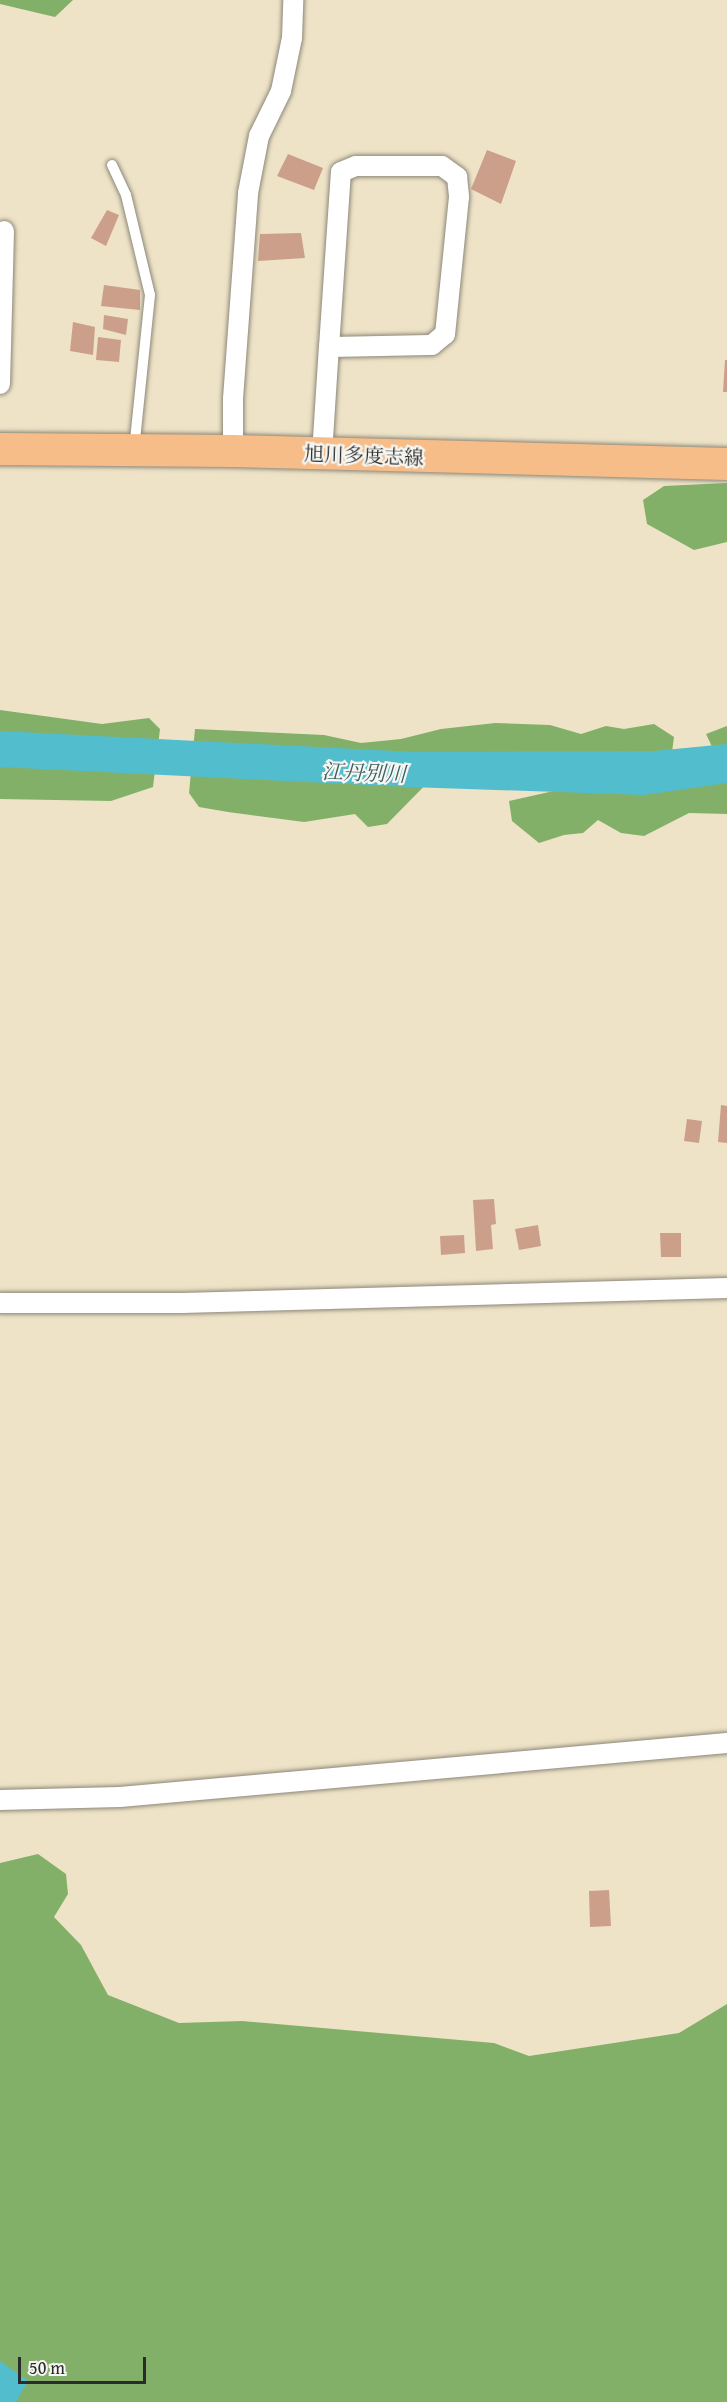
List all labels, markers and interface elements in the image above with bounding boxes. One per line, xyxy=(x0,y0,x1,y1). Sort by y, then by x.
street label: 旭川多度志線 xyxy=(304,441,424,469)
water label: 江丹別川 xyxy=(322,759,406,787)
scale bar xyxy=(21,2345,148,2383)
text: 50 m xyxy=(29,2354,65,2381)

